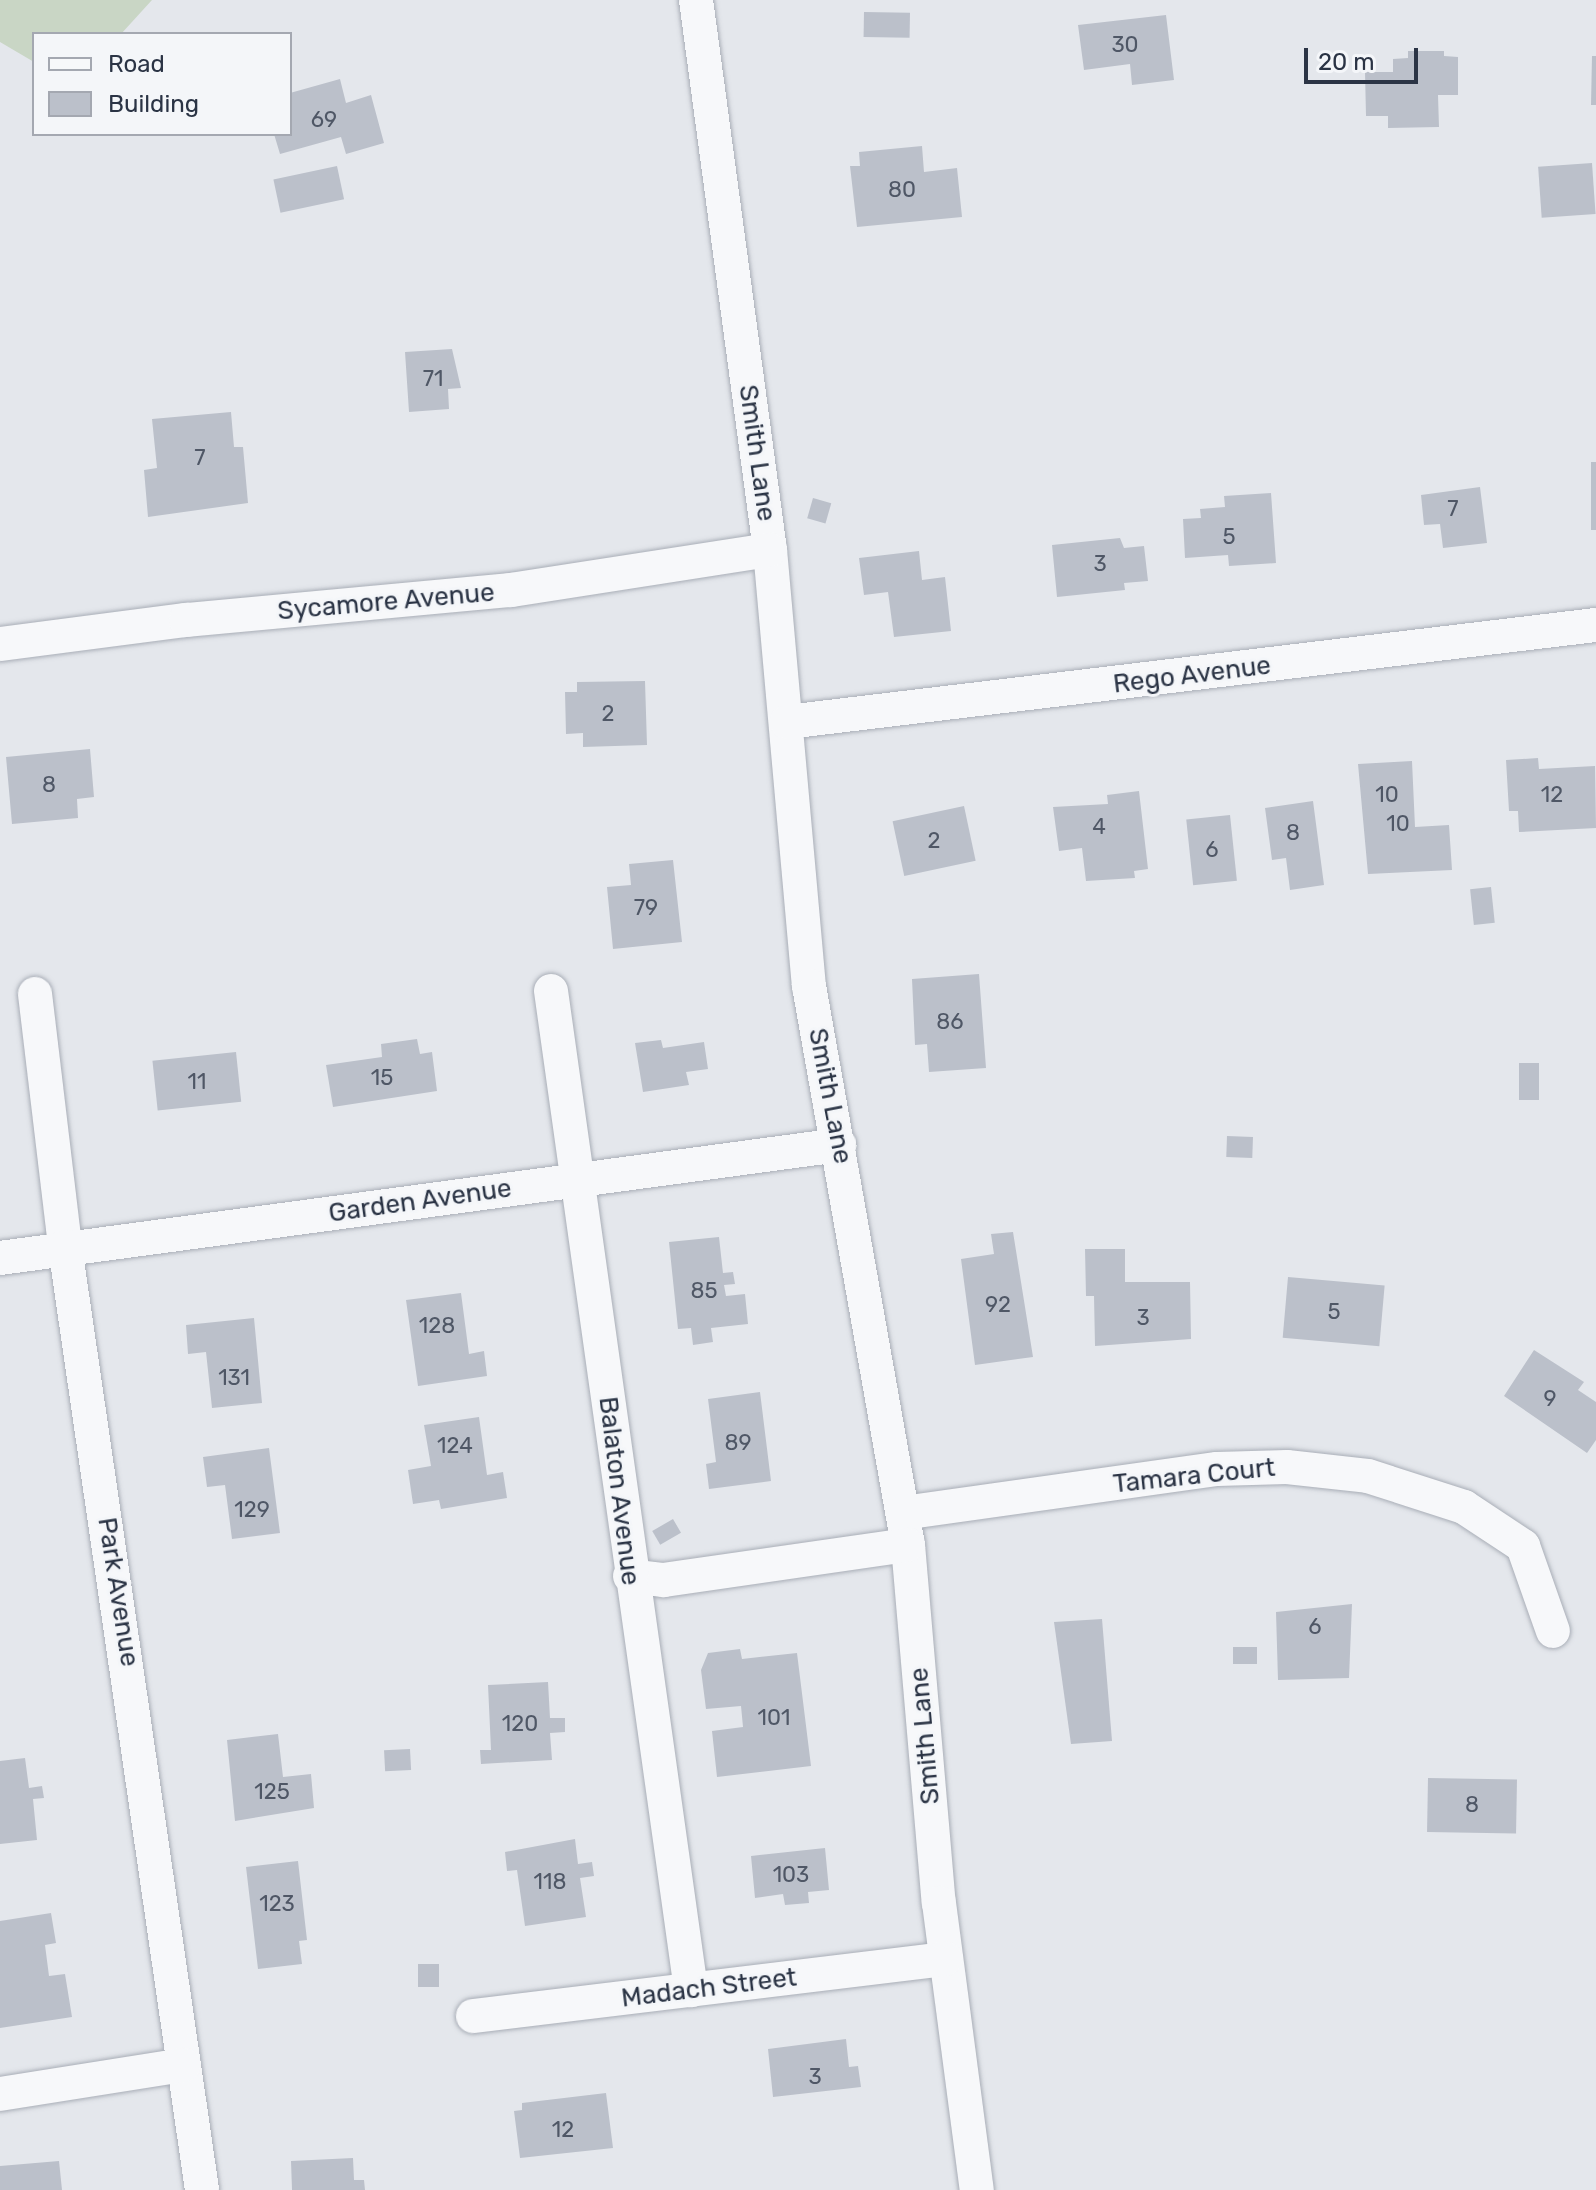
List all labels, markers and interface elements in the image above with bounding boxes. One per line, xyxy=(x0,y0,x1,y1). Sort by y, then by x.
legend xyxy=(32,32,292,136)
house number: 30 xyxy=(1111,32,1139,58)
scale bar xyxy=(1308,32,1422,82)
text: 20 m xyxy=(1318,48,1375,76)
text: Road xyxy=(108,50,165,78)
text: Building xyxy=(108,90,199,118)
house number: 69 xyxy=(311,107,337,133)
house number: 80 xyxy=(888,177,916,203)
house number: 71 xyxy=(423,366,443,392)
street label: Smith Lane xyxy=(732,383,782,523)
house number: 7 xyxy=(194,445,206,471)
house number: 7 xyxy=(1447,496,1459,522)
house number: 5 xyxy=(1222,524,1236,550)
house number: 3 xyxy=(1093,551,1107,577)
street label: Sycamore Avenue xyxy=(276,577,496,627)
street label: Rego Avenue xyxy=(1111,650,1273,700)
house number: 2 xyxy=(602,701,614,727)
house number: 8 xyxy=(42,772,56,798)
house number: 10 xyxy=(1375,782,1399,808)
house number: 12 xyxy=(1541,782,1563,808)
house number: 10 xyxy=(1386,811,1410,837)
house number: 4 xyxy=(1092,814,1106,840)
house number: 8 xyxy=(1286,820,1300,846)
house number: 2 xyxy=(928,828,940,854)
house number: 6 xyxy=(1205,837,1219,863)
house number: 79 xyxy=(634,895,658,921)
house number: 86 xyxy=(936,1009,964,1035)
street label: Smith Lane xyxy=(802,1026,858,1166)
house number: 15 xyxy=(371,1065,393,1091)
house number: 11 xyxy=(188,1069,206,1095)
street label: Garden Avenue xyxy=(326,1173,514,1229)
house number: 85 xyxy=(690,1278,718,1304)
house number: 92 xyxy=(985,1292,1011,1318)
house number: 5 xyxy=(1327,1299,1341,1325)
house number: 3 xyxy=(1136,1305,1150,1331)
house number: 128 xyxy=(419,1313,455,1339)
house number: 131 xyxy=(218,1365,250,1391)
house number: 9 xyxy=(1543,1386,1557,1412)
street label: Balaton Avenue xyxy=(592,1395,646,1587)
house number: 89 xyxy=(724,1430,752,1456)
house number: 124 xyxy=(437,1433,473,1459)
street label: Tamara Court xyxy=(1111,1452,1277,1500)
house number: 129 xyxy=(234,1497,270,1523)
street label: Park Avenue xyxy=(91,1515,145,1669)
house number: 6 xyxy=(1308,1614,1322,1640)
street label: Smith Lane xyxy=(903,1666,947,1806)
house number: 101 xyxy=(758,1705,790,1731)
house number: 120 xyxy=(502,1711,538,1737)
house number: 125 xyxy=(254,1779,290,1805)
house number: 8 xyxy=(1465,1792,1479,1818)
house number: 103 xyxy=(773,1862,809,1888)
house number: 118 xyxy=(534,1869,566,1895)
house number: 123 xyxy=(259,1891,295,1917)
street label: Madach Street xyxy=(619,1962,799,2014)
house number: 3 xyxy=(808,2064,822,2090)
house number: 12 xyxy=(552,2117,574,2143)

